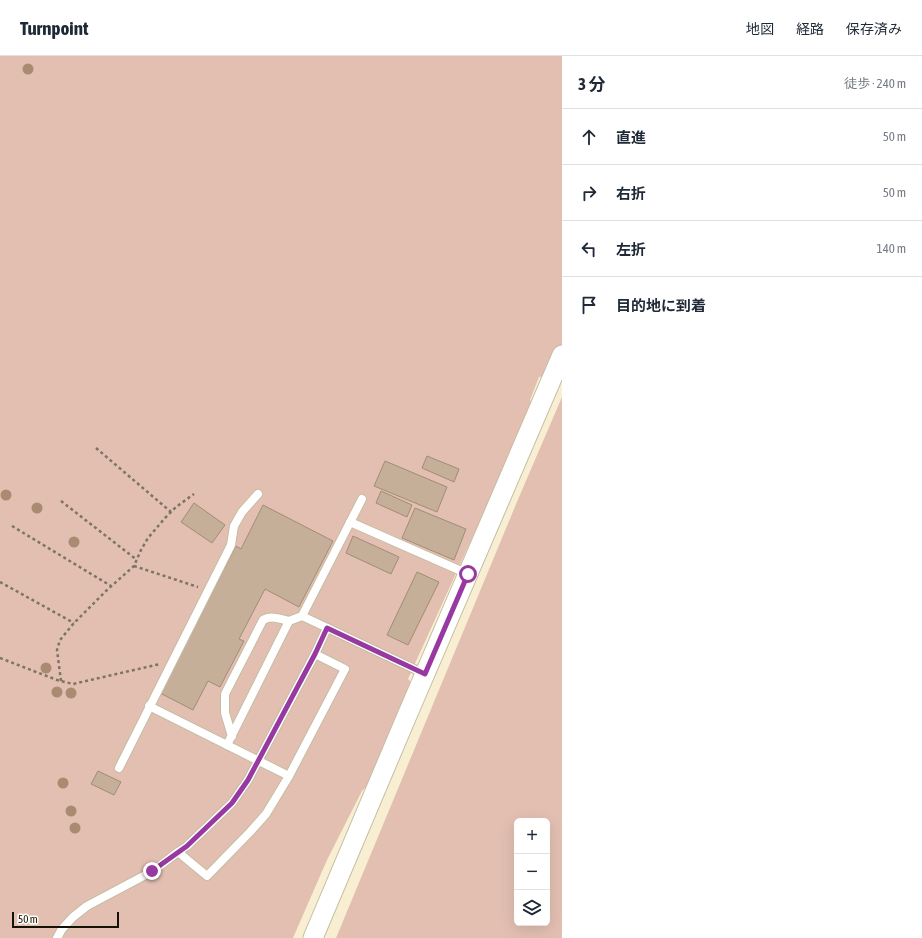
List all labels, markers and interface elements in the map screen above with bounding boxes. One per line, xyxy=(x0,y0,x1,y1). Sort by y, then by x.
text: Turnpoint xyxy=(20,17,88,39)
text: 地図 xyxy=(746,21,774,37)
text: 経路 xyxy=(796,21,824,37)
text: 保存済み xyxy=(846,21,902,37)
text: 3 分 xyxy=(578,74,605,94)
text: 徒歩 · 240 m xyxy=(844,76,906,91)
icon: ahead xyxy=(578,126,600,148)
text: 直進 xyxy=(616,129,646,146)
text: 50 m xyxy=(883,129,906,144)
icon: right xyxy=(578,182,600,204)
text: 右折 xyxy=(616,185,646,202)
text: 50 m xyxy=(883,185,906,200)
icon: left xyxy=(578,238,600,260)
text: 左折 xyxy=(616,241,646,258)
text: 140 m xyxy=(877,241,906,256)
icon: arrive xyxy=(578,294,600,316)
text: 目的地に到着 xyxy=(616,297,706,314)
route start xyxy=(459,565,477,583)
map controls xyxy=(514,818,550,926)
button: + xyxy=(514,818,550,854)
button: − xyxy=(514,854,550,890)
route end xyxy=(143,862,161,880)
button: layers xyxy=(514,890,550,926)
scale bar xyxy=(12,910,119,929)
text: 50 m xyxy=(18,913,38,925)

